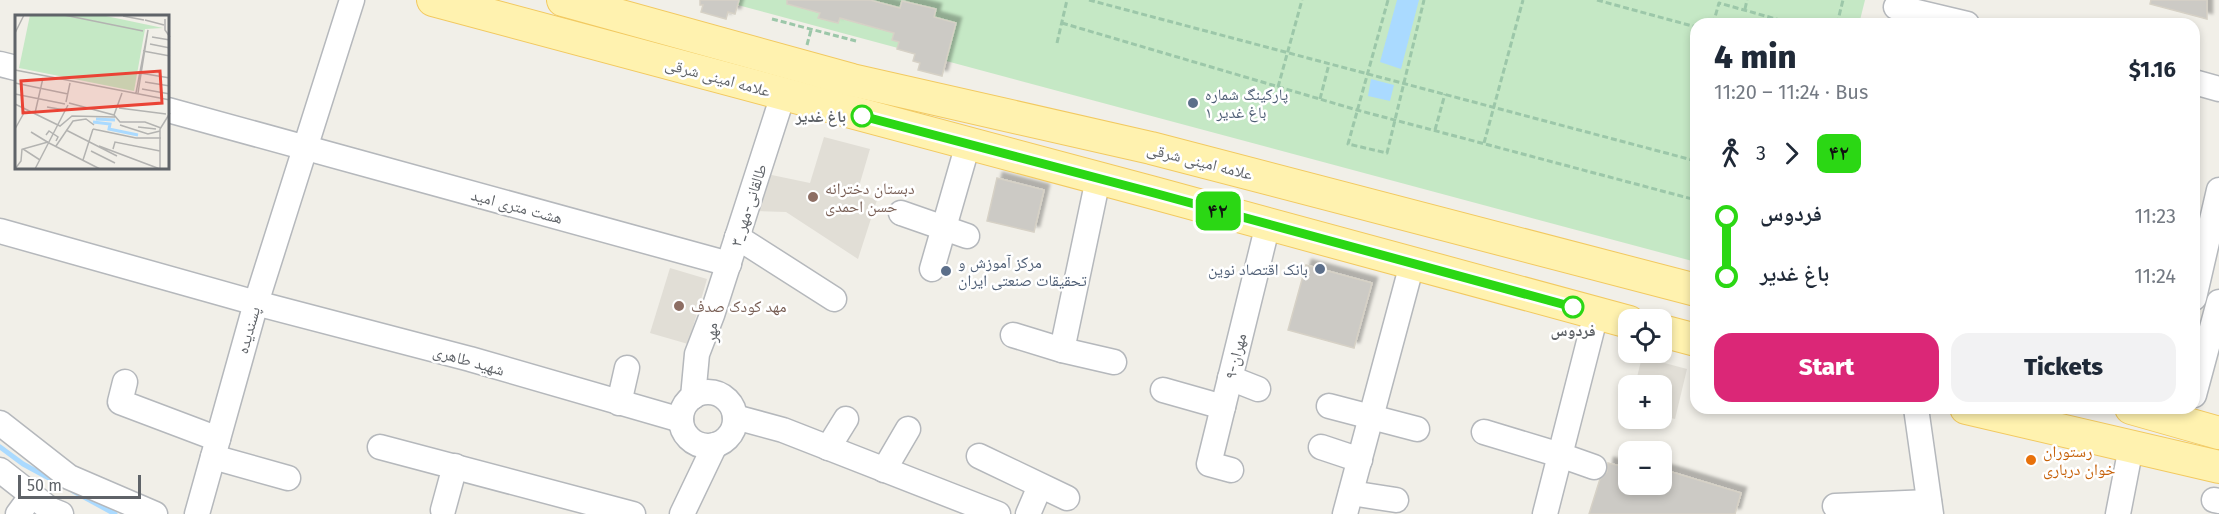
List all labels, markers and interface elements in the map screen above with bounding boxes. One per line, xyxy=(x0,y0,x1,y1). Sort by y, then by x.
inset map xyxy=(15,15,170,170)
text: 4 min xyxy=(1714,37,1797,77)
street label: علامه امینی شرقی xyxy=(663,54,773,102)
text: $1.16 xyxy=(2129,56,2176,83)
text: 11:20 – 11:24 · Bus xyxy=(1714,80,1868,104)
place label: پارکینگ شماره ۱ باغ غدیر xyxy=(1205,85,1289,123)
marker: پارکینگ شماره ۱ باغ غدیر xyxy=(1186,96,1200,110)
marker: باغ غدیر xyxy=(851,105,873,127)
place label: باغ غدیر xyxy=(795,107,846,127)
icon: walk xyxy=(1714,137,1747,170)
icon: forward xyxy=(1775,137,1808,170)
street label: علامه امینی شرقی xyxy=(1145,139,1255,185)
text: ۴۲ xyxy=(1829,140,1849,166)
text: 3 xyxy=(1756,141,1766,165)
street label: ۳_طالقانی-مهر xyxy=(726,162,772,249)
place label: دبستان دخترانه حسن احمدی xyxy=(825,179,915,217)
street label: هشت متری امید xyxy=(469,185,565,229)
marker: دبستان دخترانه حسن احمدی xyxy=(806,190,820,204)
line badge: ۴۲ xyxy=(1191,192,1245,230)
text: ۴۲ xyxy=(1208,198,1228,224)
text: فردوس xyxy=(1760,200,1822,227)
text: 11:23 xyxy=(2134,204,2176,228)
place label: مرکز آموزش و تحقیقات صنعتی ایران xyxy=(958,253,1087,291)
place label: بانک اقتصاد نوین xyxy=(1208,260,1308,280)
text: باغ غدیر xyxy=(1760,260,1829,287)
marker: بانک اقتصاد نوین xyxy=(1313,262,1327,276)
marker: مرکز آموزش و تحقیقات صنعتی ایران xyxy=(939,264,953,278)
text: 11:24 xyxy=(2134,264,2176,288)
marker: فردوس xyxy=(1562,296,1584,318)
place label: مهد کودک صدف xyxy=(691,297,787,316)
marker: مهد کودک صدف xyxy=(672,299,686,313)
street label: پسندیده xyxy=(233,304,264,356)
map controls xyxy=(1618,309,1672,495)
button: locate xyxy=(1618,309,1672,363)
place label: فردوس xyxy=(1550,321,1596,340)
street label: مهر xyxy=(702,323,721,344)
street label: ۹-مهران xyxy=(1221,331,1251,381)
button: Start xyxy=(1714,333,1939,402)
button: Tickets xyxy=(1951,333,2176,402)
street label: شهید طاهری xyxy=(431,341,507,381)
button: + xyxy=(1618,375,1672,429)
button: − xyxy=(1618,441,1672,495)
place label: رستوران خوان درباری xyxy=(2043,442,2115,480)
marker: رستوران خوان درباری xyxy=(2024,453,2038,467)
scale bar xyxy=(18,472,141,500)
text: 50 m xyxy=(27,476,62,495)

